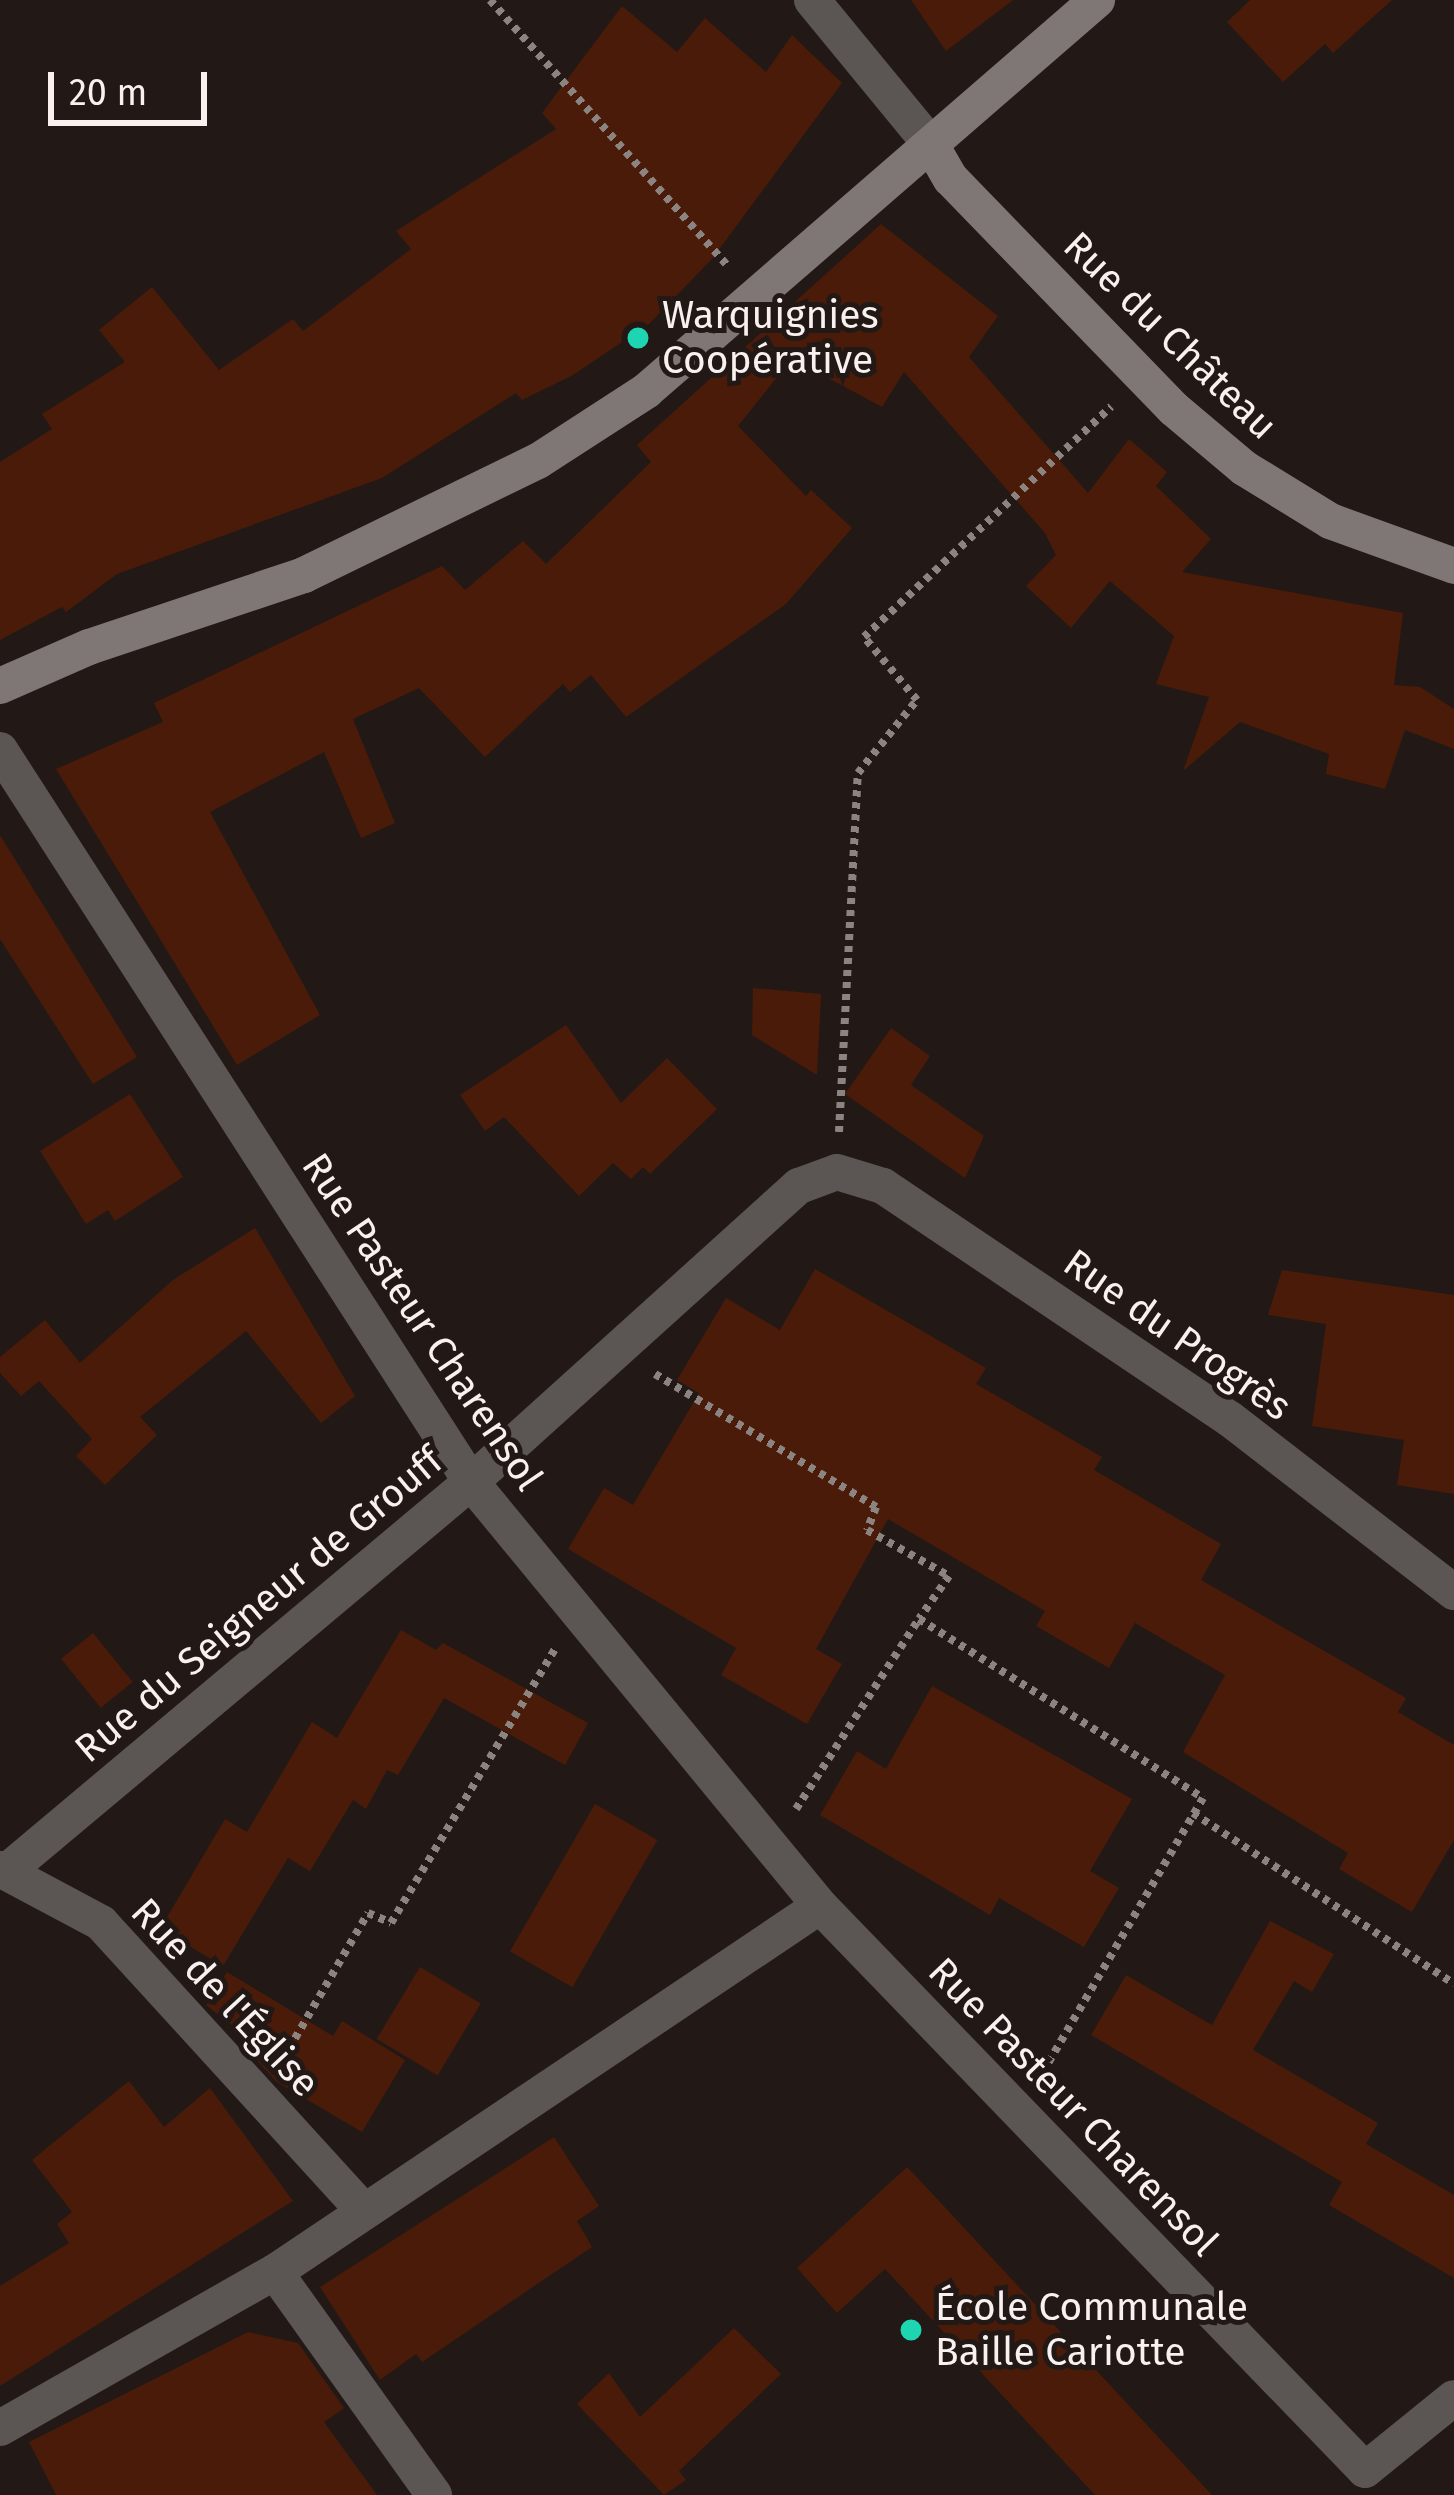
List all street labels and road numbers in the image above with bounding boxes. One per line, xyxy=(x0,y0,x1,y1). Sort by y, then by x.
street label: Rue du Château xyxy=(1054,223,1286,449)
street label: Rue Pasteur Charensol xyxy=(292,1145,552,1499)
street label: Rue du Progrès xyxy=(1054,1239,1300,1431)
street label: Rue du Seigneur de Grouff xyxy=(66,1438,452,1772)
street label: Rue de l'Église xyxy=(121,1889,329,2107)
street label: Rue Pasteur Charensol xyxy=(919,1948,1227,2266)

